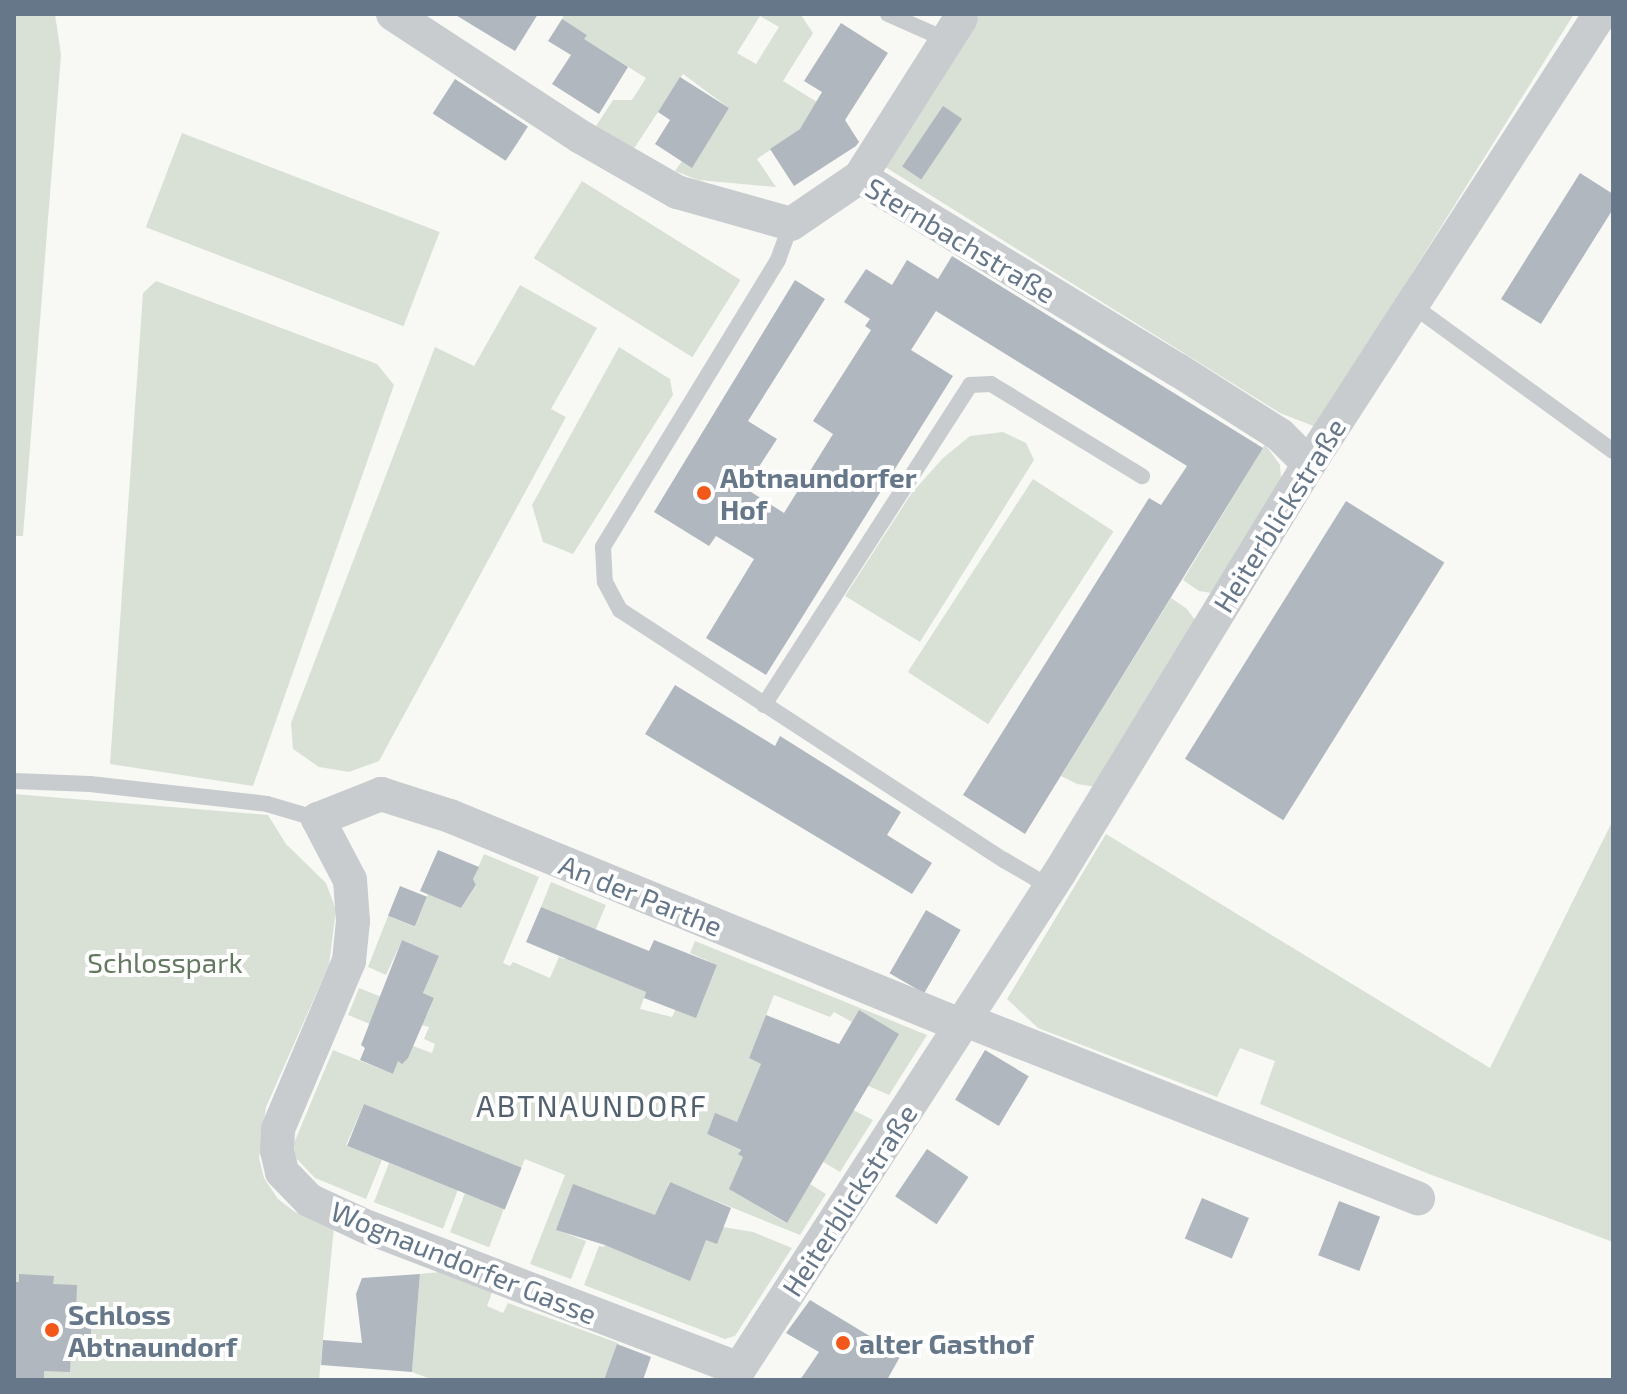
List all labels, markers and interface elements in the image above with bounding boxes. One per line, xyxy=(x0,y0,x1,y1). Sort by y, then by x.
street label: Sternbachstraße xyxy=(860,170,1062,310)
street label: Heiterblickstraße xyxy=(1206,412,1352,618)
place label: Abtnaundorfer Hof xyxy=(720,460,917,526)
marker: Abtnaundorfer Hof xyxy=(695,484,713,502)
street label: An der Parthe xyxy=(554,847,728,943)
park label: Schlosspark xyxy=(87,945,243,979)
district label: ABTNAUNDORF xyxy=(476,1087,708,1123)
street label: Heiterblickstraße xyxy=(774,1098,924,1302)
street label: Wognaundorfer Gasse xyxy=(326,1193,602,1331)
place label: Schloss Abtnaundorf xyxy=(68,1297,237,1363)
marker: Schloss Abtnaundorf xyxy=(43,1321,61,1339)
place label: alter Gasthof xyxy=(859,1326,1034,1360)
marker: alter Gasthof xyxy=(834,1334,852,1352)

